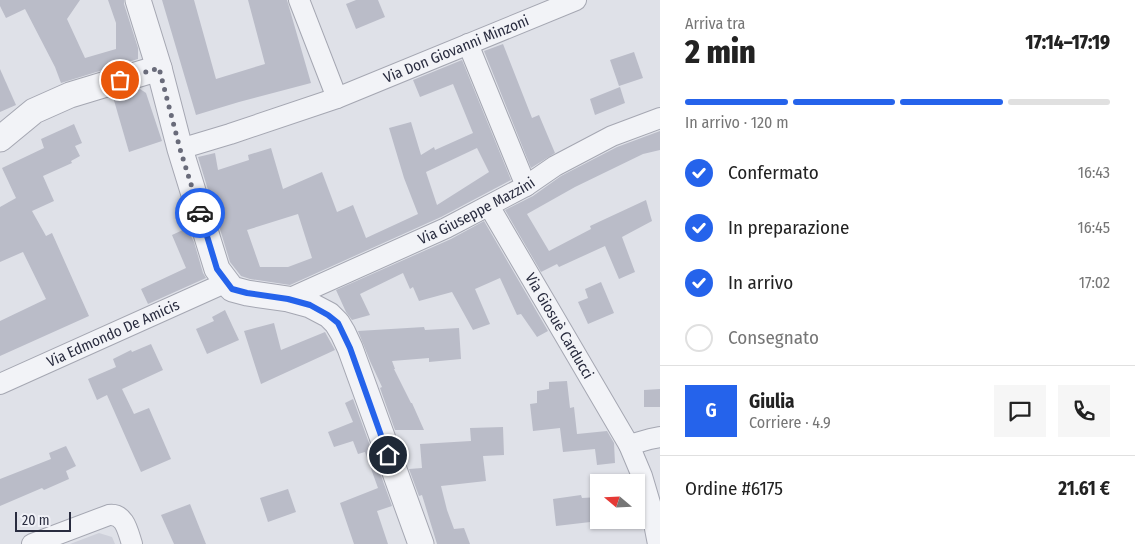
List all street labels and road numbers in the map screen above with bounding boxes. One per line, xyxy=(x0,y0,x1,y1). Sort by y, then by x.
street label: Via Don Giovanni Minzoni xyxy=(381,11,532,87)
street label: Via Giuseppe Mazzini xyxy=(415,174,538,248)
street label: Via Giosuè Carducci xyxy=(521,270,597,382)
street label: Via Edmondo De Amicis xyxy=(44,296,182,371)

